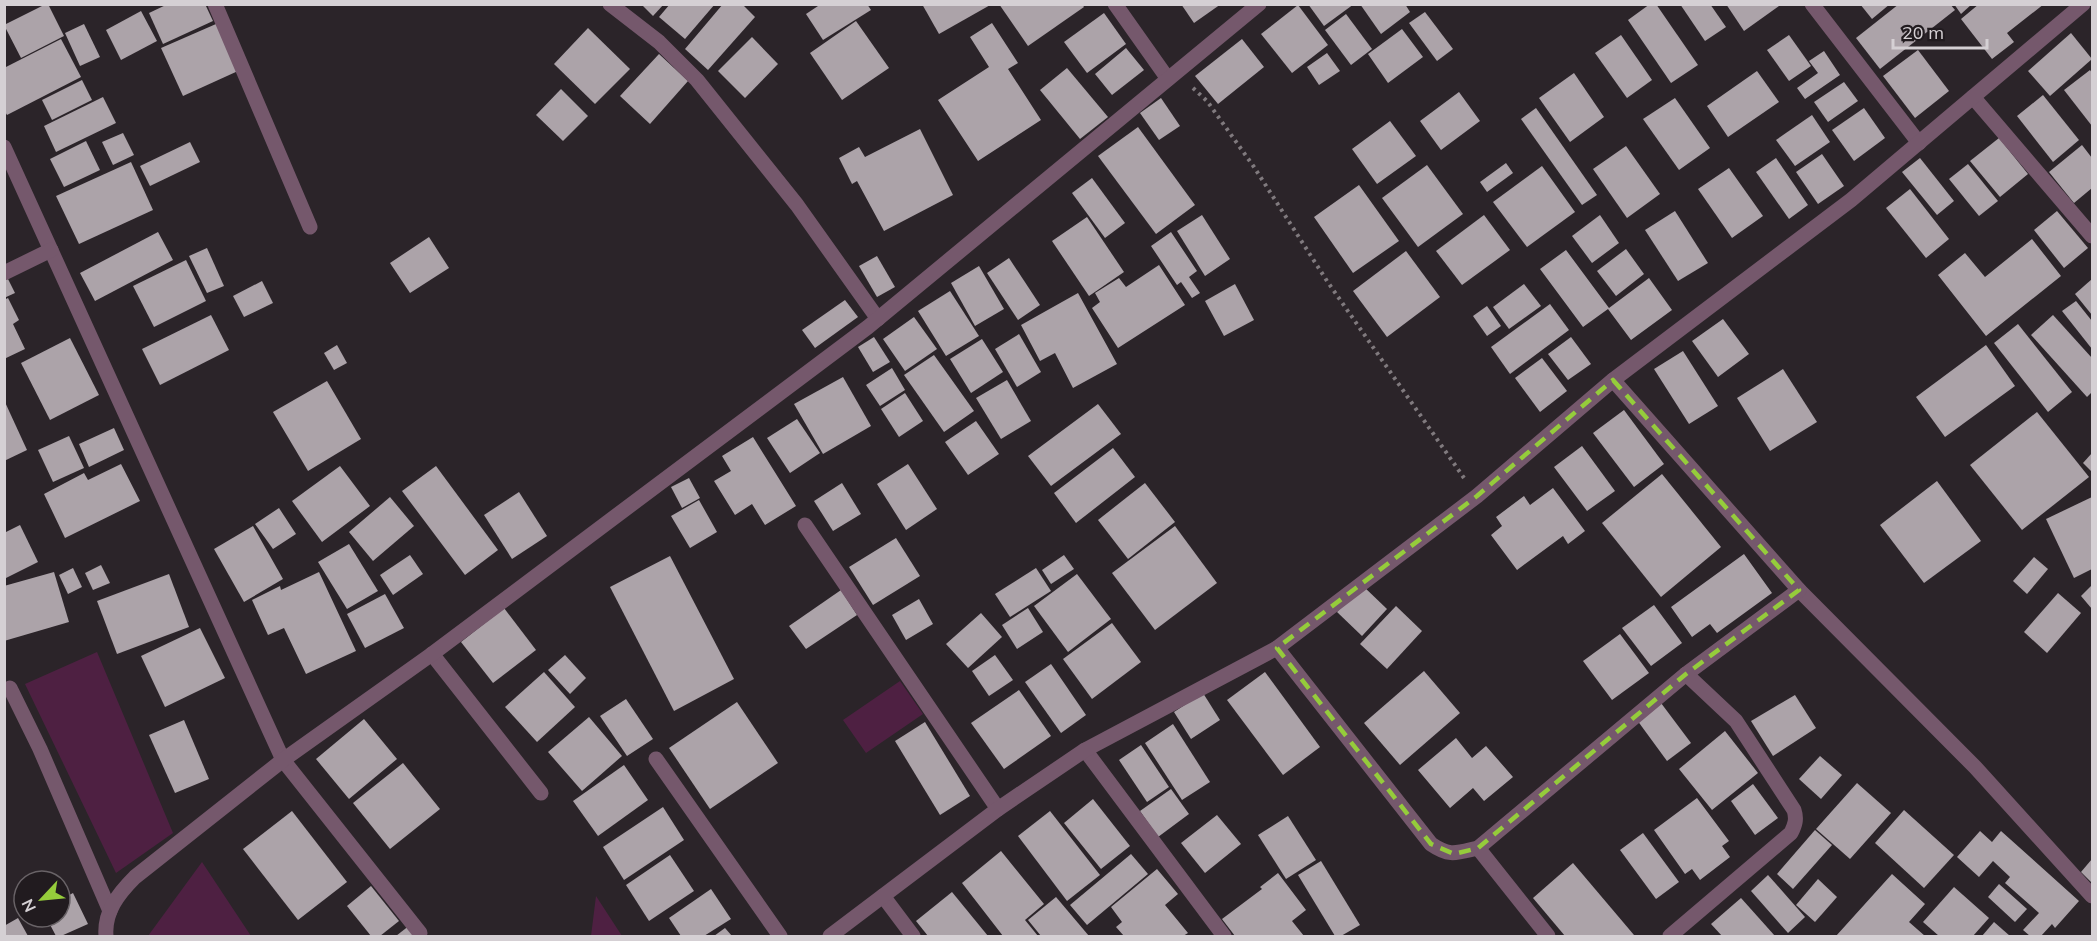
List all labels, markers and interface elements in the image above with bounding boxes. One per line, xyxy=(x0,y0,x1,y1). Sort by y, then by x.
scale bar xyxy=(1893,12,1988,50)
text: 20 m xyxy=(1902,21,1944,44)
north arrow xyxy=(12,869,72,929)
text: N xyxy=(17,896,40,915)

